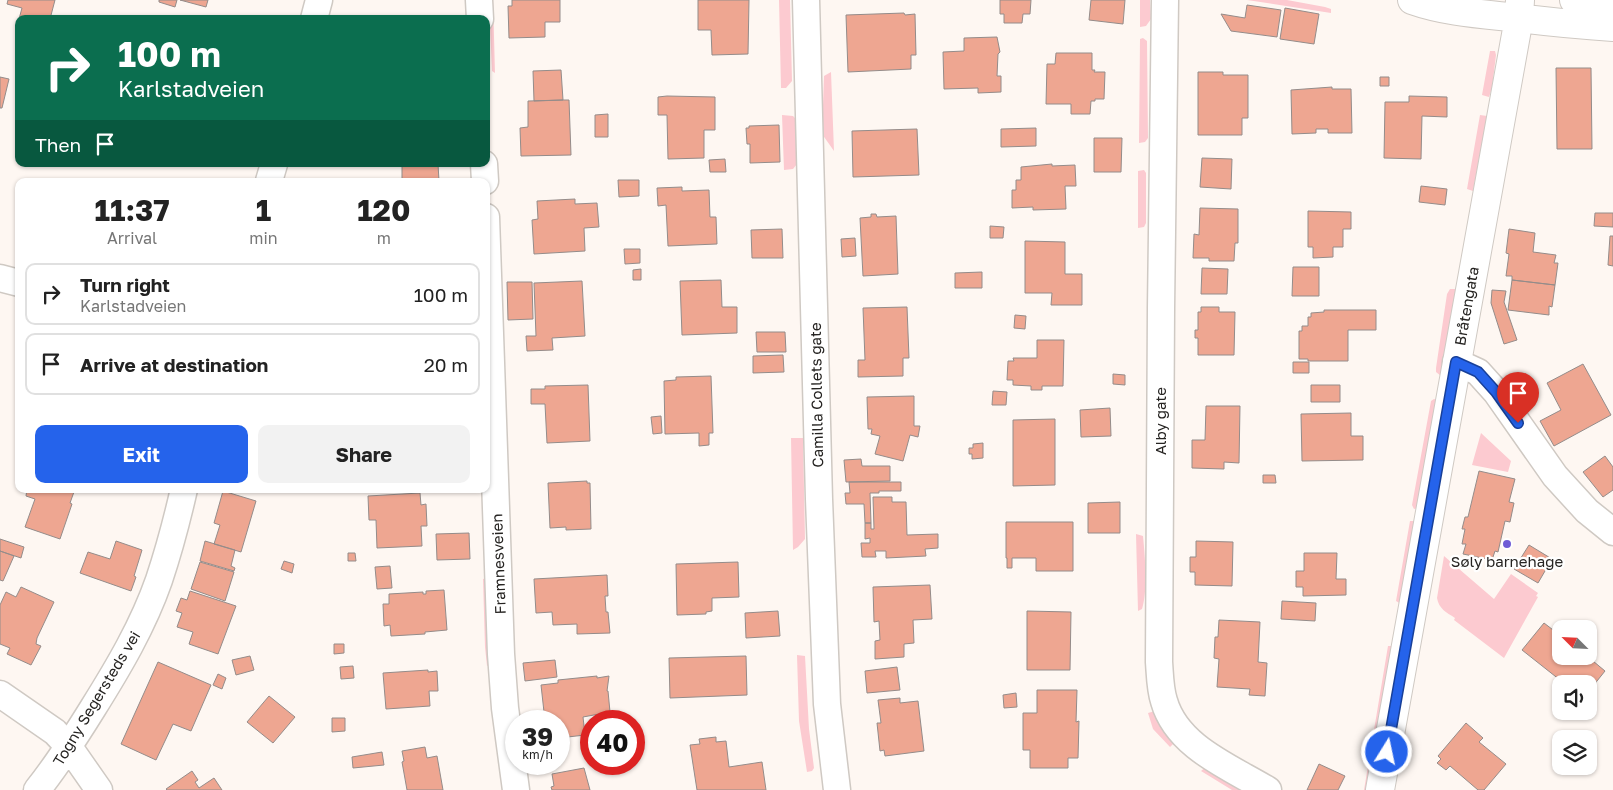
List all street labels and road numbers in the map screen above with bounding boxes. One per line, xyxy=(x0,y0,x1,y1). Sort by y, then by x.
street label: Bråtengata xyxy=(1450,265,1482,347)
street label: Camilla Collets gate xyxy=(806,322,826,468)
street label: Alby gate xyxy=(1151,387,1169,455)
street label: Framnesveien xyxy=(487,513,509,615)
street label: Togny Segersteds vei xyxy=(49,627,143,769)

